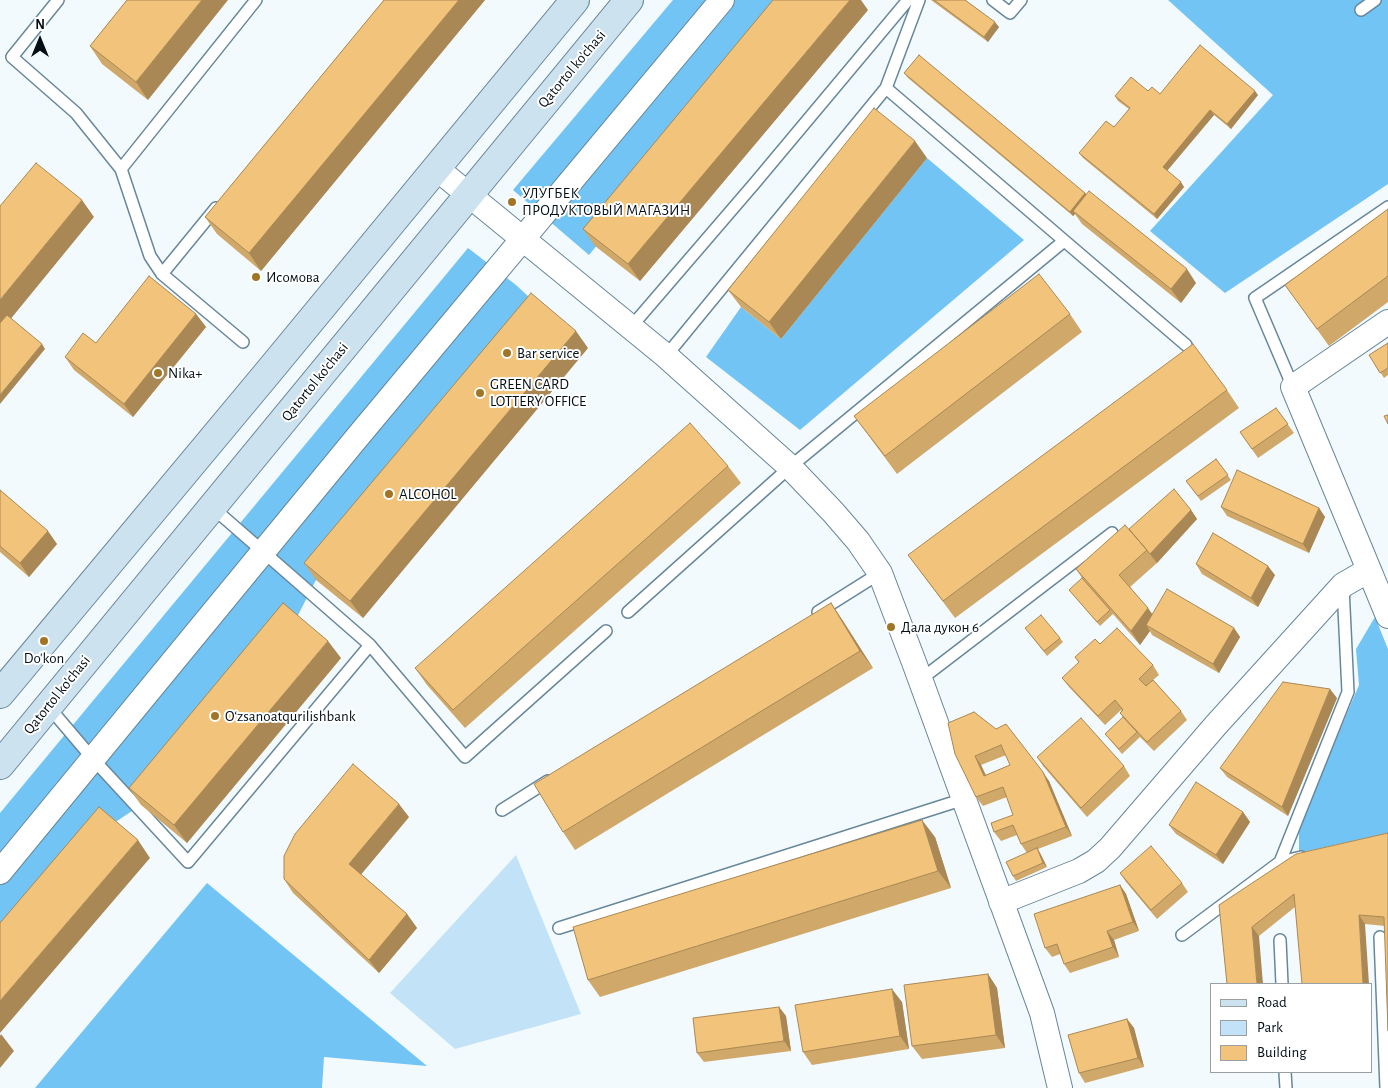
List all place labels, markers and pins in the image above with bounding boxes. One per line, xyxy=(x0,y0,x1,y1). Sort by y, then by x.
place label: УЛУГБЕК ПРОДУКТОВЫЙ МАГАЗИН xyxy=(522,184,690,219)
marker: УЛУГБЕК ПРОДУКТОВЫЙ МАГАЗИН xyxy=(506,196,518,208)
place label: Исомова xyxy=(266,268,320,286)
marker: Исомова xyxy=(250,271,262,283)
place label: Bar service xyxy=(517,344,579,362)
marker: Bar service xyxy=(501,347,513,359)
place label: Nika+ xyxy=(168,364,203,382)
marker: Nika+ xyxy=(152,367,164,379)
place label: GREEN CARD LOTTERY OFFICE xyxy=(490,375,586,410)
marker: GREEN CARD LOTTERY OFFICE xyxy=(474,387,486,399)
place label: ALCOHOL xyxy=(399,485,456,503)
marker: ALCOHOL xyxy=(383,488,395,500)
place label: Дала дукон 6 xyxy=(901,618,979,636)
marker: Дала дукон 6 xyxy=(885,621,897,633)
marker: Do'kon xyxy=(38,635,50,647)
place label: Do'kon xyxy=(24,649,64,667)
place label: Oʻzsanoatqurilishbank xyxy=(225,707,356,725)
marker: Oʻzsanoatqurilishbank xyxy=(209,710,221,722)

